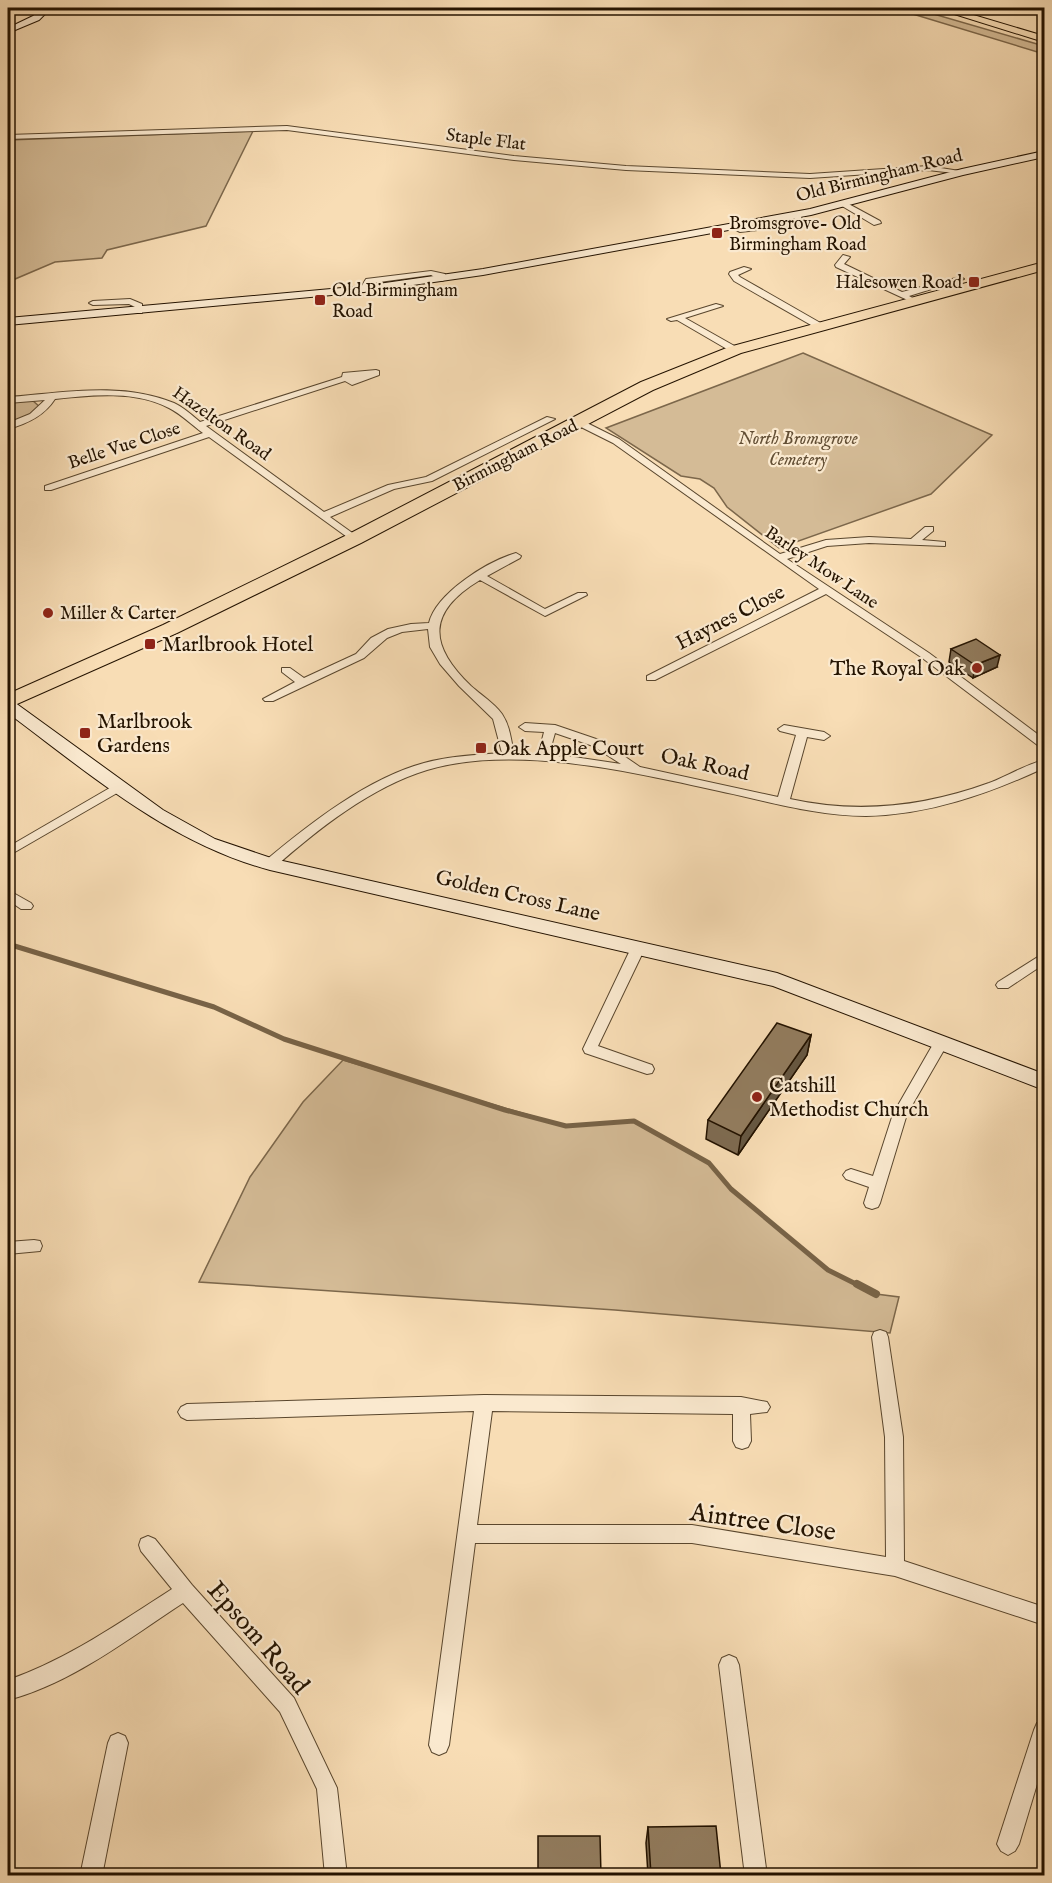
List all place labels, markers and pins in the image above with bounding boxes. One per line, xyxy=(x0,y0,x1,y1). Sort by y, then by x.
place label: Bromsgrove- Old Birmingham Road xyxy=(729,213,867,257)
marker: Bromsgrove- Old Birmingham Road xyxy=(710,226,724,240)
place label: Halesowen Road xyxy=(836,272,962,295)
marker: Halesowen Road xyxy=(967,275,981,289)
place label: Old Birmingham Road xyxy=(332,280,458,324)
marker: Old Birmingham Road xyxy=(313,293,327,307)
place label: Miller & Carter xyxy=(60,603,176,626)
marker: Miller & Carter xyxy=(41,606,55,620)
place label: Marlbrook Hotel xyxy=(162,632,313,659)
marker: Marlbrook Hotel xyxy=(143,637,157,651)
place label: The Royal Oak xyxy=(830,656,966,683)
marker: The Royal Oak xyxy=(970,661,984,675)
place label: Marlbrook Gardens xyxy=(97,709,193,760)
marker: Marlbrook Gardens xyxy=(78,726,92,740)
place label: Oak Apple Court xyxy=(493,736,644,763)
marker: Oak Apple Court xyxy=(474,741,488,755)
place label: Catshill Methodist Church xyxy=(769,1073,929,1124)
marker: Catshill Methodist Church xyxy=(750,1090,764,1104)

